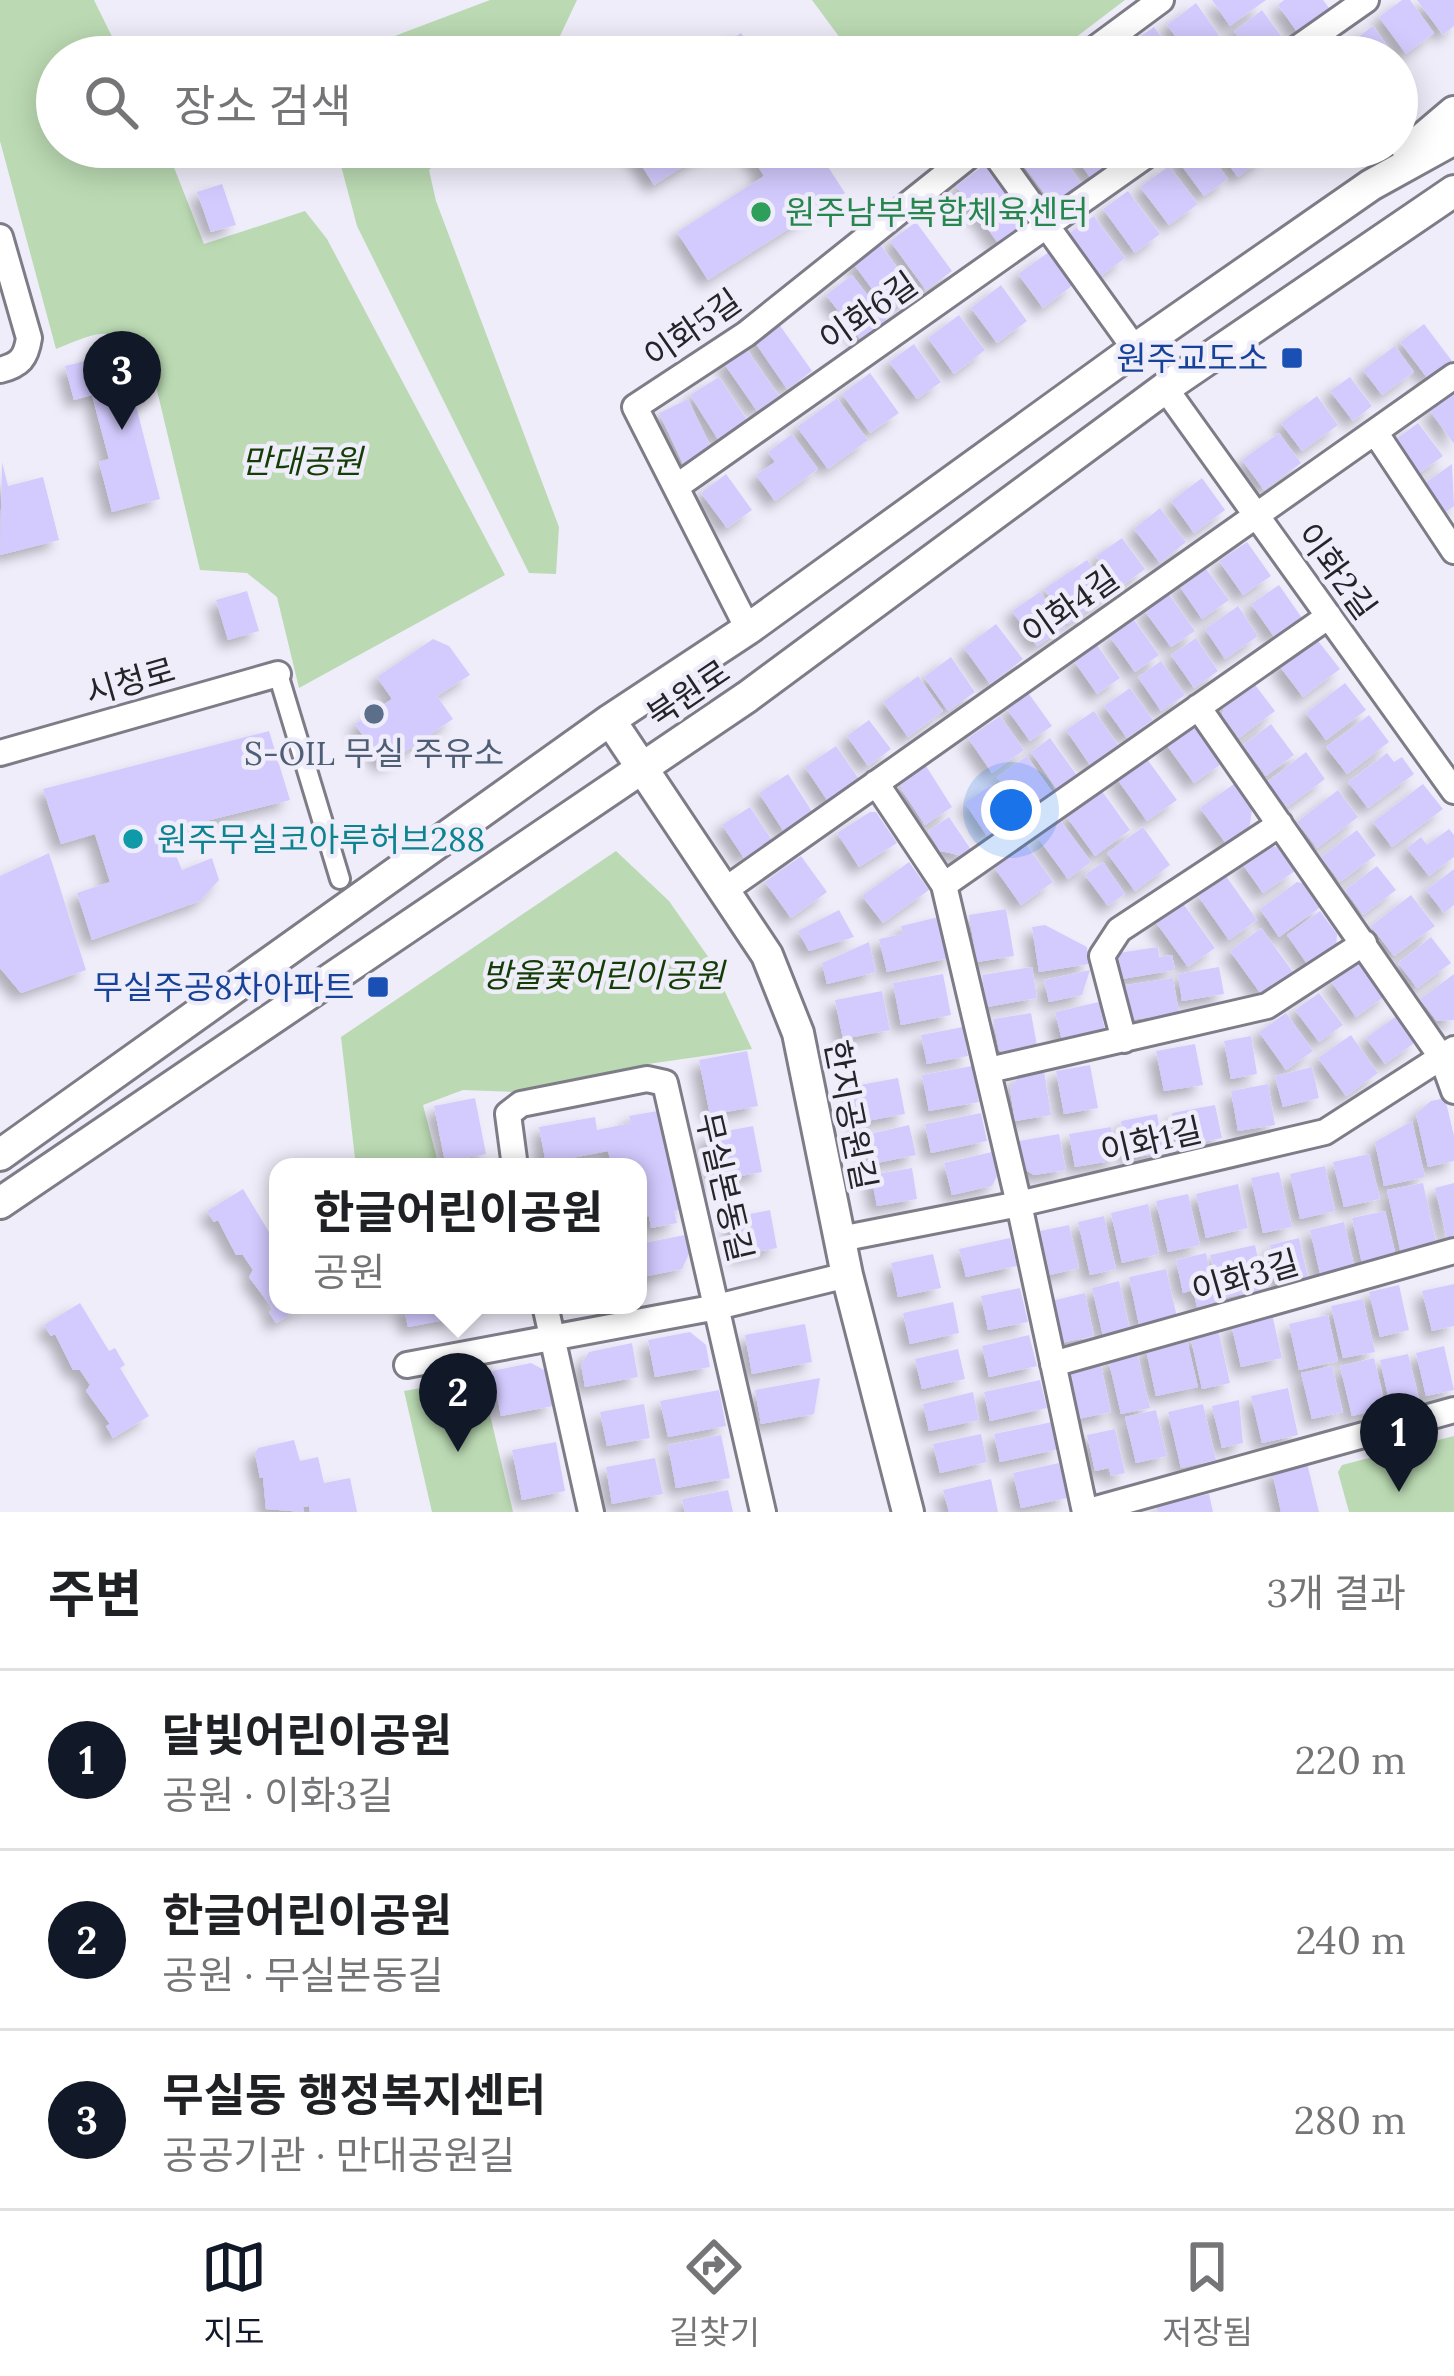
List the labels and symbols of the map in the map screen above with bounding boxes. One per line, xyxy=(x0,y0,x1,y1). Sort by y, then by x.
place label: 원주남부복합체육센터 xyxy=(785,191,1089,233)
marker: 원주남부복합체육센터 xyxy=(748,199,774,225)
street label: 이화6길 xyxy=(811,262,925,360)
street label: 이화5길 xyxy=(635,280,749,376)
pin: 3 xyxy=(83,331,161,430)
place label: 원주교도소 xyxy=(1116,337,1268,379)
marker: 원주교도소 xyxy=(1279,345,1305,371)
park label: 만대공원 xyxy=(241,440,365,482)
street label: 이화2길 xyxy=(1288,515,1386,627)
street label: 이화4길 xyxy=(1013,557,1127,653)
street label: 시청로 xyxy=(80,648,180,714)
street label: 북원로 xyxy=(638,650,738,736)
marker: S-OIL 무실 주유소 xyxy=(361,701,387,727)
place label: S-OIL 무실 주유소 xyxy=(244,732,504,774)
your location xyxy=(981,780,1041,840)
place label: 원주무실코아루허브288 xyxy=(157,818,485,860)
marker: 원주무실코아루허브288 xyxy=(120,826,146,852)
park label: 방울꽃어린이공원 xyxy=(482,954,727,996)
place label: 무실주공8차아파트 xyxy=(93,966,354,1008)
marker: 무실주공8차아파트 xyxy=(365,974,391,1000)
street label: 한지공원길 xyxy=(816,1036,886,1194)
street label: 무실본동길 xyxy=(687,1108,763,1266)
street label: 이화1길 xyxy=(1096,1108,1206,1172)
street label: 이화3길 xyxy=(1187,1241,1303,1311)
pin: 2 xyxy=(419,1353,497,1452)
pin: 1 xyxy=(1360,1393,1438,1492)

